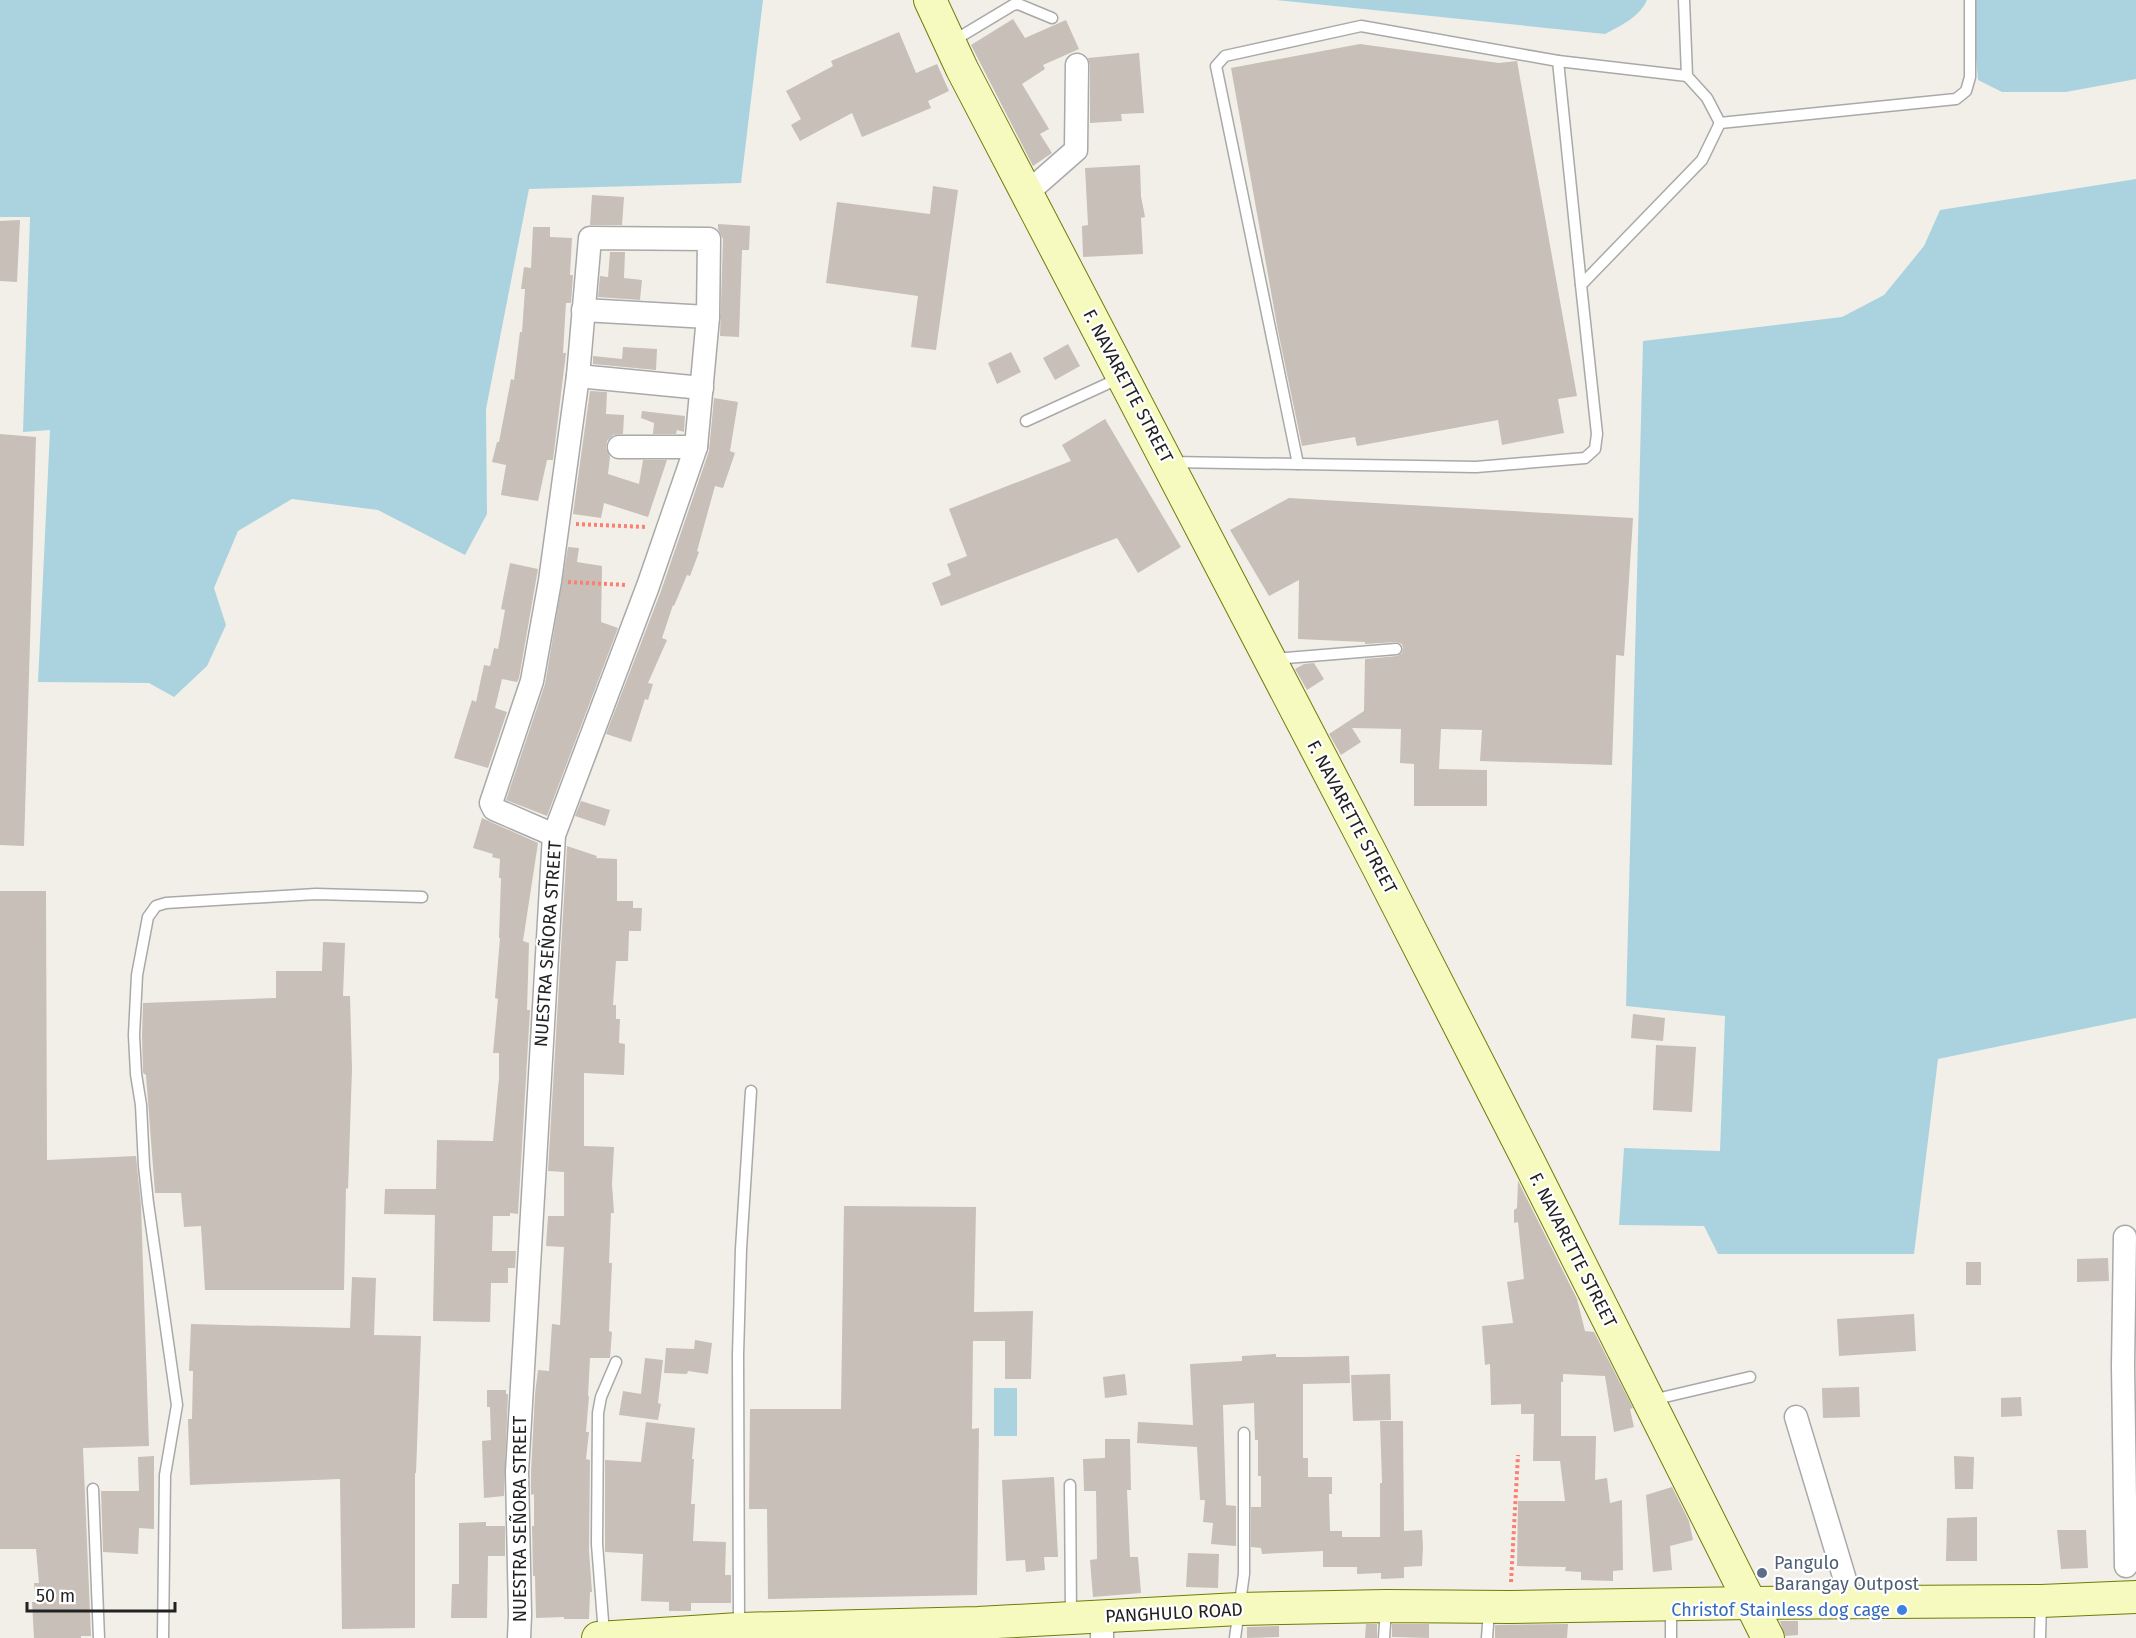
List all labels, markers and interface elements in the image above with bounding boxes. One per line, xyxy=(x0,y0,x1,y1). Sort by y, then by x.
street label: F. NAVARETTE STREET xyxy=(1078,306,1178,467)
street label: F. NAVARETTE STREET xyxy=(1302,737,1402,898)
street label: NUESTRA SEÑORA STREET xyxy=(529,839,566,1048)
street label: F. NAVARETTE STREET xyxy=(1524,1169,1622,1332)
street label: NUESTRA SEÑORA STREET xyxy=(508,1415,531,1622)
place label: Pangulo Barangay Outpost xyxy=(1774,1552,1920,1595)
marker: Pangulo Barangay Outpost xyxy=(1755,1566,1769,1580)
scale bar xyxy=(27,1575,176,1613)
text: 50 m xyxy=(36,1585,75,1607)
street label: PANGHULO ROAD xyxy=(1105,1598,1243,1628)
place label: Christof Stainless dog cage xyxy=(1671,1599,1890,1621)
marker: Christof Stainless dog cage xyxy=(1895,1603,1909,1617)

